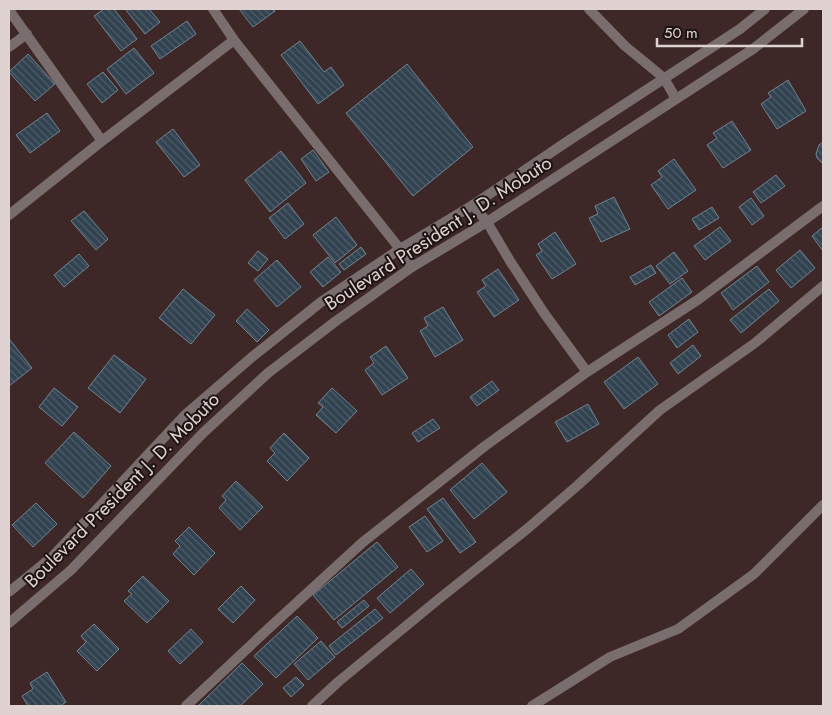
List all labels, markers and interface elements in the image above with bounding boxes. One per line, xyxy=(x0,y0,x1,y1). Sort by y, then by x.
scale bar xyxy=(657,15,802,47)
text: 50 m xyxy=(664,22,698,44)
street label: Boulevard President J. D. Mobuto xyxy=(319,149,557,317)
street label: Boulevard President J. D. Mobuto xyxy=(18,386,226,594)

